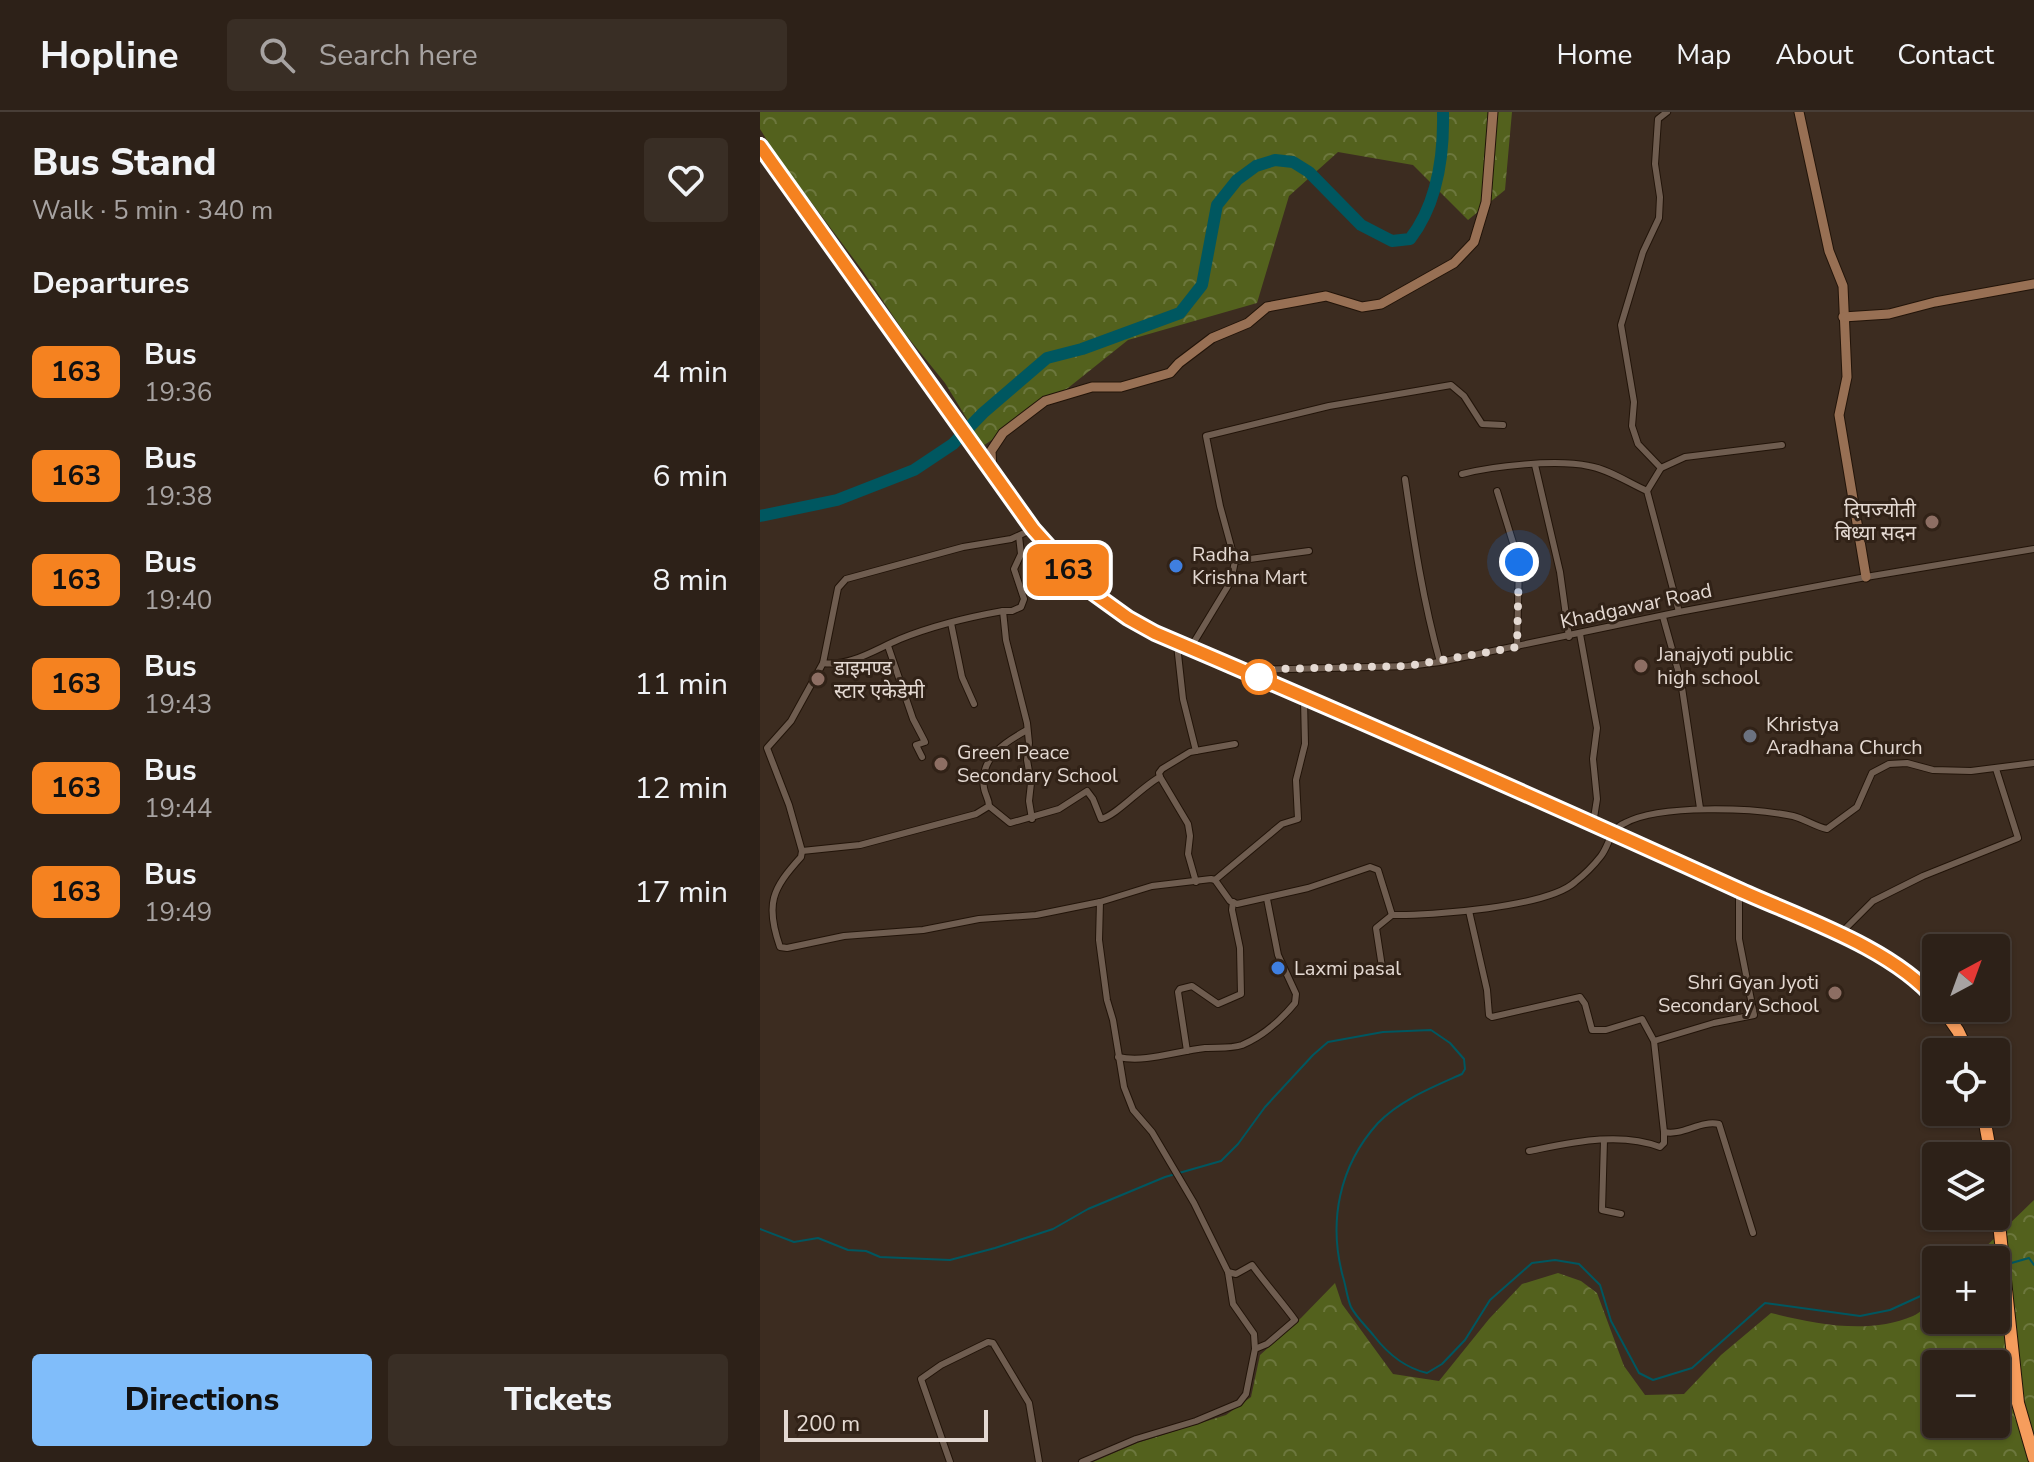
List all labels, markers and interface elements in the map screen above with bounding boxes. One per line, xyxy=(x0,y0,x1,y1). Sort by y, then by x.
search box xyxy=(227,19,787,91)
text: Hopline xyxy=(40,30,179,81)
icon: search xyxy=(255,33,299,77)
text: Search here xyxy=(319,35,478,76)
text: Home xyxy=(1557,36,1632,74)
text: Map xyxy=(1676,36,1731,74)
text: About xyxy=(1775,36,1853,74)
text: Contact xyxy=(1897,36,1994,74)
text: Bus Stand xyxy=(32,137,217,188)
button: heart xyxy=(644,138,728,222)
text: Walk · 5 min · 340 m xyxy=(32,193,273,228)
text: Departures xyxy=(32,263,189,304)
text: Bus xyxy=(144,334,197,375)
text: 4 min xyxy=(653,352,728,393)
text: 163 xyxy=(51,353,101,391)
text: 19:36 xyxy=(144,375,212,410)
text: Bus xyxy=(144,438,197,479)
text: 6 min xyxy=(653,456,728,497)
text: 163 xyxy=(51,457,101,495)
text: 19:38 xyxy=(144,479,212,514)
place label: दिपज्योती बिध्या सदन xyxy=(1835,497,1917,547)
marker: दिपज्योती बिध्या सदन xyxy=(1923,513,1941,531)
place label: Radha Krishna Mart xyxy=(1192,541,1308,591)
text: Bus xyxy=(144,542,197,583)
your location xyxy=(1499,542,1539,582)
line badge: 163 xyxy=(1022,544,1114,596)
text: 163 xyxy=(1043,551,1093,589)
marker: Radha Krishna Mart xyxy=(1167,557,1185,575)
text: 8 min xyxy=(653,560,728,601)
text: 163 xyxy=(51,561,101,599)
street label: Khadgawar Road xyxy=(1558,577,1714,635)
text: 19:40 xyxy=(144,583,212,618)
place label: Janajyoti public high school xyxy=(1656,641,1793,691)
text: Bus xyxy=(144,646,197,687)
place label: डाइमण्ड स्टार एकेडेमी xyxy=(833,655,925,705)
marker: Janajyoti public high school xyxy=(1632,657,1650,675)
unlabelled marker xyxy=(1242,660,1276,694)
text: 11 min xyxy=(635,664,728,705)
text: 163 xyxy=(51,665,101,703)
marker: डाइमण्ड स्टार एकेडेमी xyxy=(809,670,827,688)
text: 19:43 xyxy=(144,687,212,722)
place label: Khristya Aradhana Church xyxy=(1766,711,1923,761)
marker: Khristya Aradhana Church xyxy=(1741,727,1759,745)
place label: Green Peace Secondary School xyxy=(957,739,1118,789)
text: Bus xyxy=(144,750,197,791)
marker: Green Peace Secondary School xyxy=(932,755,950,773)
text: 12 min xyxy=(635,768,728,809)
text: 163 xyxy=(51,769,101,807)
text: 19:44 xyxy=(144,791,212,826)
text: Bus xyxy=(144,854,197,895)
text: 17 min xyxy=(635,872,728,913)
text: 163 xyxy=(51,873,101,911)
text: 19:49 xyxy=(144,895,212,930)
north arrow xyxy=(1922,934,2010,1022)
map controls xyxy=(1922,934,2010,1438)
place label: Laxmi pasal xyxy=(1294,955,1401,982)
marker: Laxmi pasal xyxy=(1269,959,1287,977)
place label: Shri Gyan Jyoti Secondary School xyxy=(1658,969,1819,1019)
marker: Shri Gyan Jyoti Secondary School xyxy=(1826,984,1844,1002)
button: locate xyxy=(1922,1038,2010,1126)
button: layers xyxy=(1922,1142,2010,1230)
button: + xyxy=(1922,1246,2010,1334)
button: − xyxy=(1922,1350,2010,1438)
button: Directions xyxy=(32,1354,372,1446)
button: Tickets xyxy=(388,1354,728,1446)
scale bar xyxy=(784,1406,988,1442)
text: 200 m xyxy=(796,1409,860,1439)

